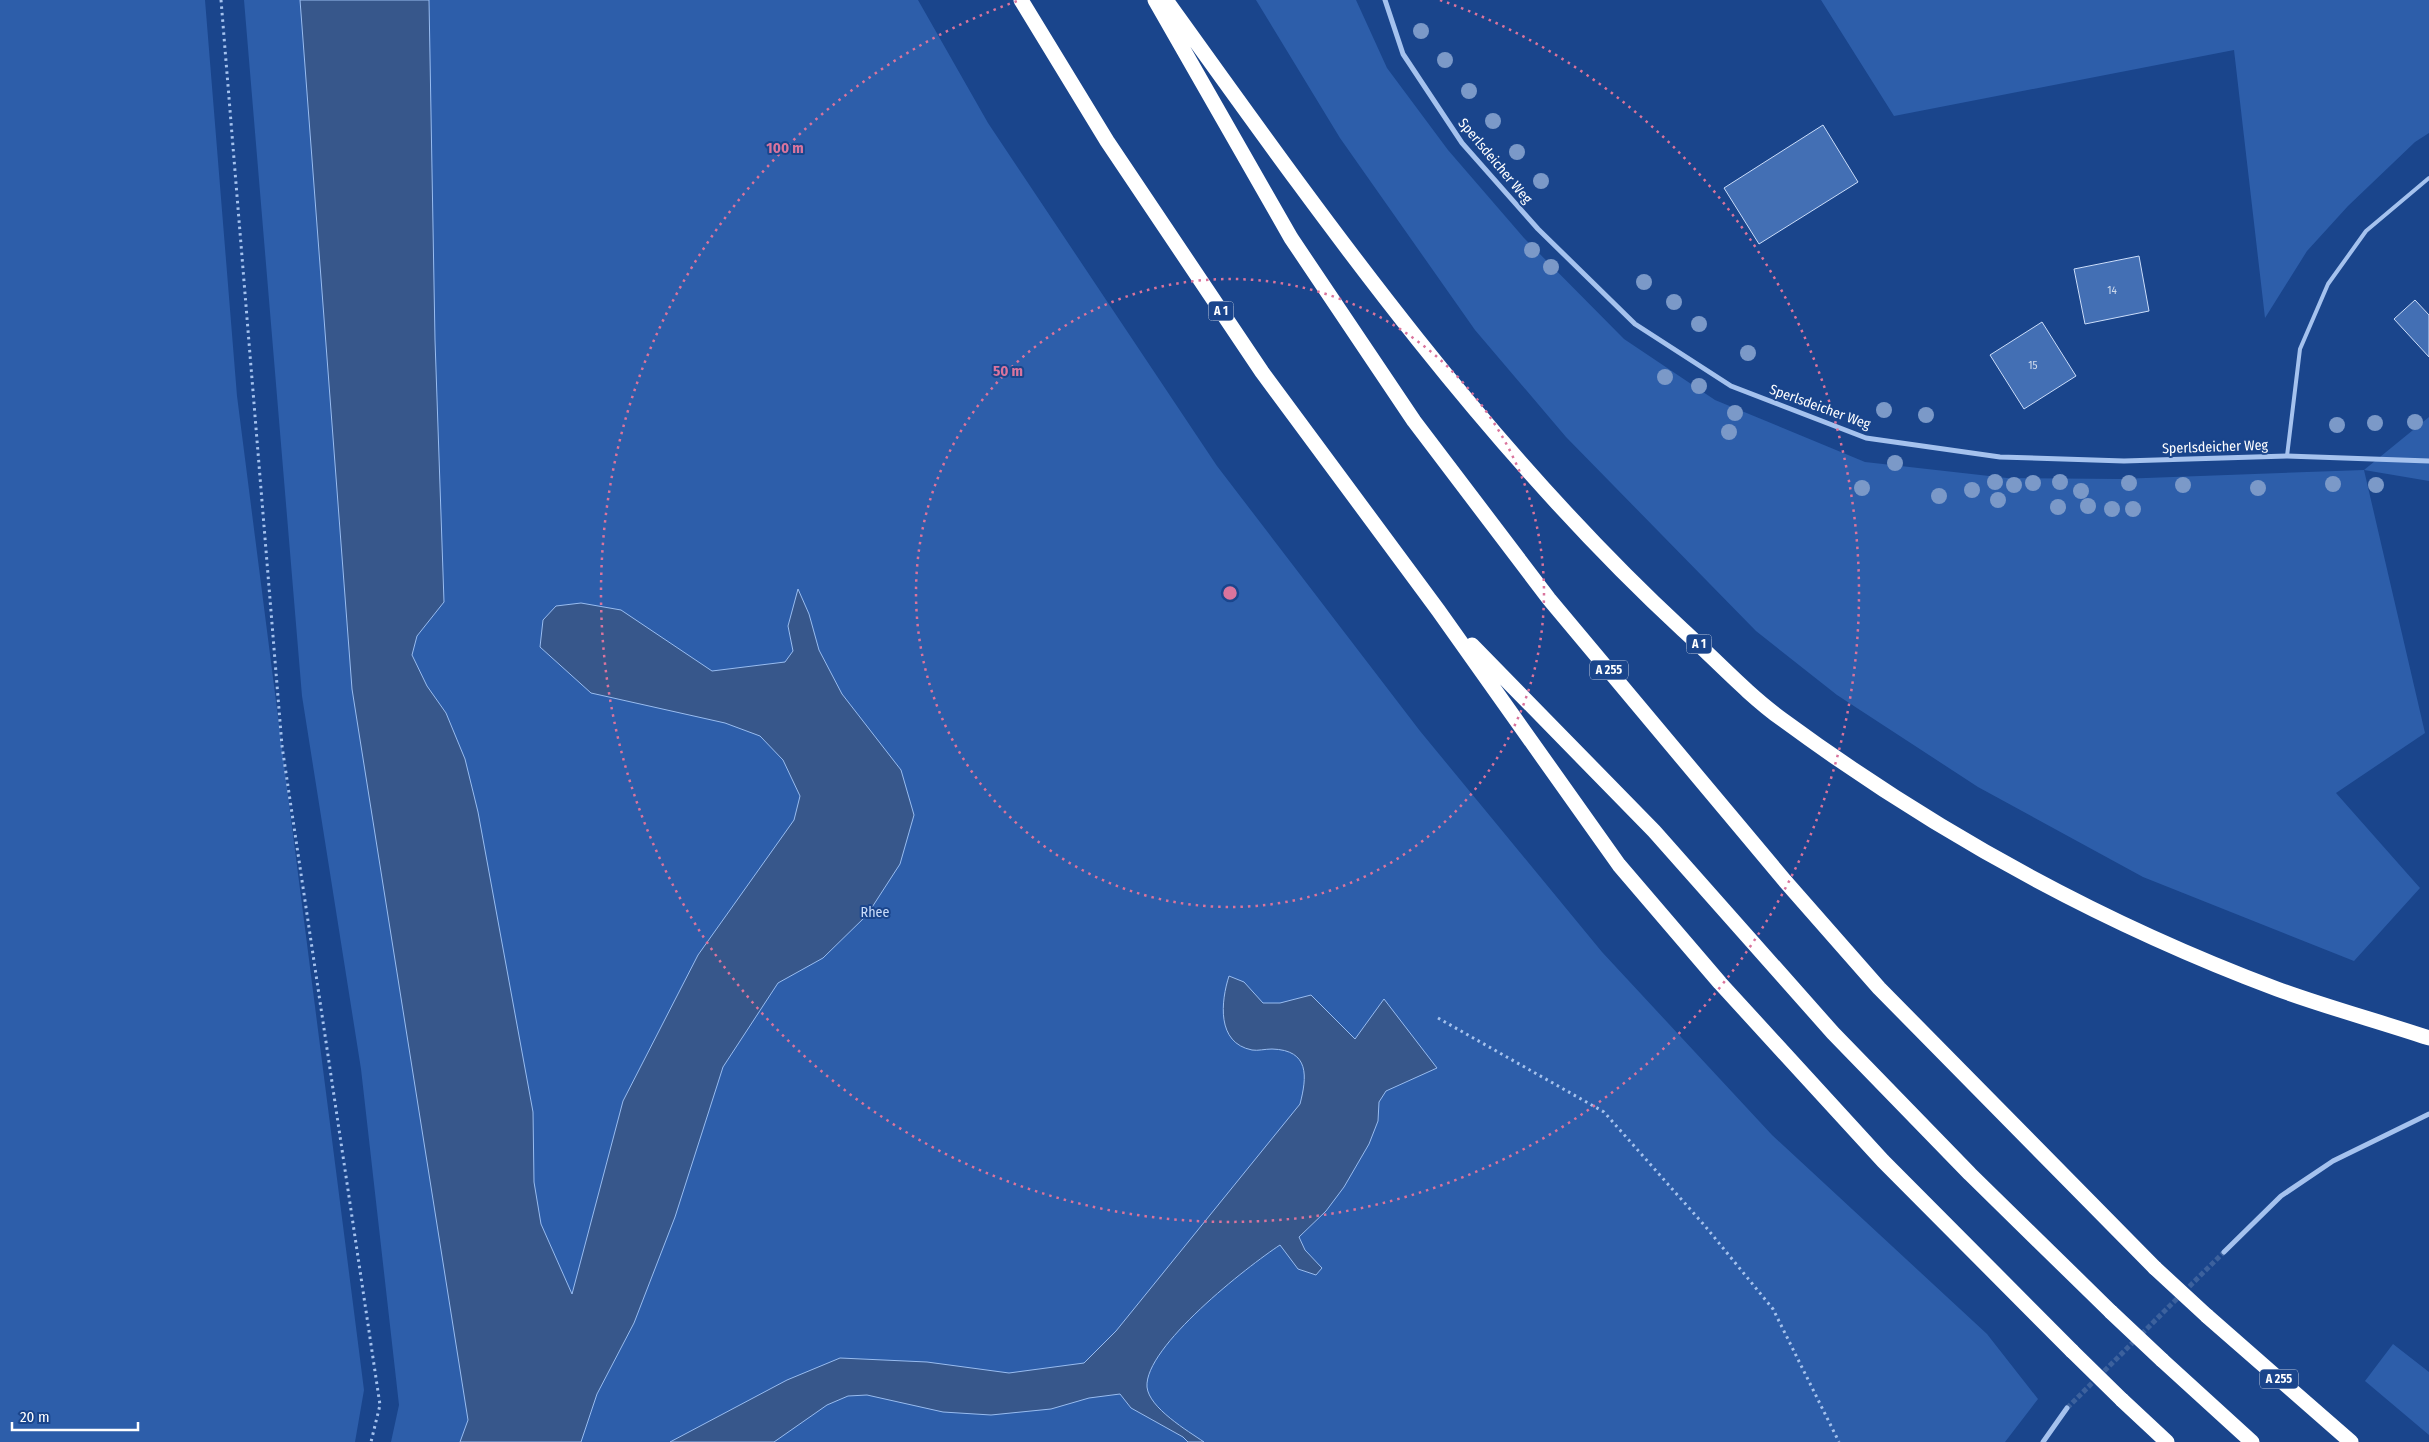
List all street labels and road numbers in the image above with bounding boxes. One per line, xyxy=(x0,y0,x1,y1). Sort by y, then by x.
street label: Sperlsdeicher Weg xyxy=(1454,115,1536,207)
road number: A 1 xyxy=(1208,302,1234,321)
street label: Sperlsdeicher Weg xyxy=(1767,381,1873,433)
street label: Sperlsdeicher Weg xyxy=(2162,437,2269,457)
road number: A 1 xyxy=(1686,634,1712,654)
road number: A 255 xyxy=(1590,660,1628,680)
road number: A 255 xyxy=(2260,1370,2298,1388)

